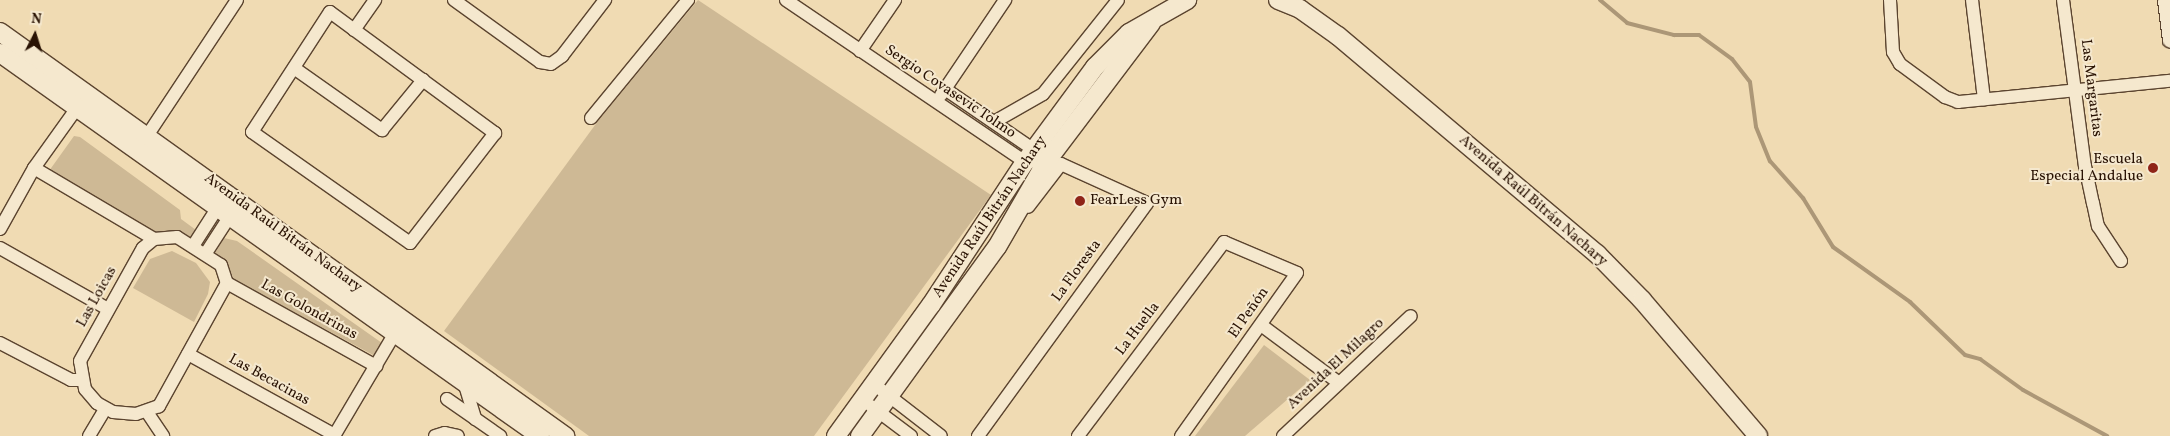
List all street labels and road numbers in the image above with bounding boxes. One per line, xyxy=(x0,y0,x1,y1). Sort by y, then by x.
street label: Las Margaritas xyxy=(2076,38,2106,138)
street label: Sergio Covasevic Tolmo xyxy=(881,41,1019,143)
street label: Avenida Raúl Bitrán Nachary xyxy=(1455,131,1611,271)
street label: Avenida Raúl Bitrán Nachary xyxy=(929,133,1051,301)
street label: Avenida Raúl Bitrán Nachary xyxy=(200,170,366,296)
street label: La Floresta xyxy=(1048,236,1106,306)
street label: Las Loicas xyxy=(73,263,121,331)
street label: Las Golondrinas xyxy=(258,276,360,344)
street label: El Peñón xyxy=(1225,284,1273,342)
street label: La Huella xyxy=(1112,299,1164,359)
street label: Avenida El Milagro xyxy=(1284,315,1388,413)
street label: Las Becacinas xyxy=(225,350,313,410)

